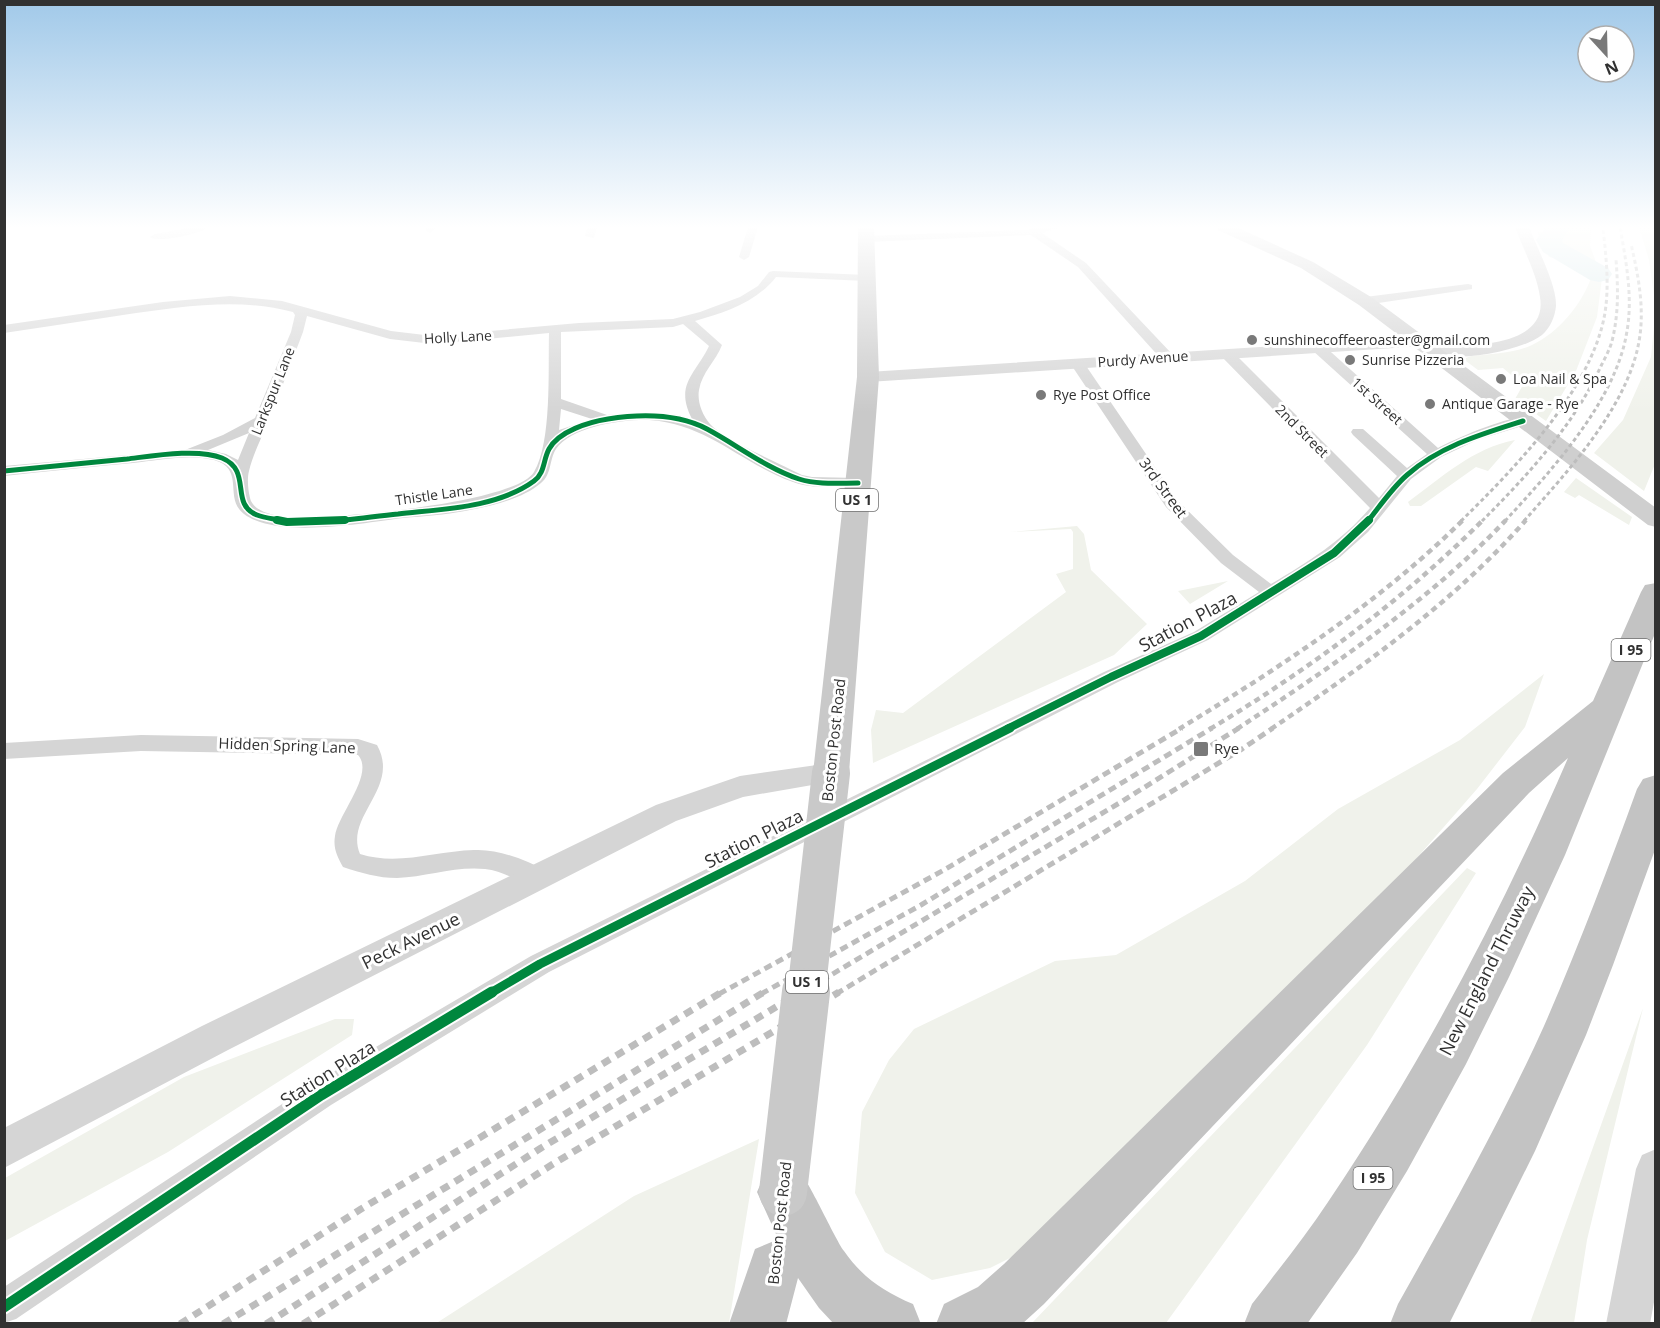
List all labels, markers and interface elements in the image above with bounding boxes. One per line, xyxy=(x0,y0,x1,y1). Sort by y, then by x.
north arrow xyxy=(1576,24,1636,84)
text: N xyxy=(1601,55,1622,81)
street label: Holly Lane xyxy=(424,325,493,348)
place label: sunshinecoffeeroaster@gmail.com xyxy=(1264,330,1490,349)
marker: sunshinecoffeeroaster@gmail.com xyxy=(1245,333,1259,347)
street label: Larkspur Lane xyxy=(246,344,299,437)
street label: Purdy Avenue xyxy=(1097,346,1189,371)
place label: Sunrise Pizzeria xyxy=(1362,350,1464,369)
marker: Sunrise Pizzeria xyxy=(1343,353,1357,367)
place label: Loa Nail & Spa xyxy=(1513,369,1607,388)
marker: Loa Nail & Spa xyxy=(1494,372,1508,386)
street label: 1st Street xyxy=(1348,373,1407,429)
place label: Rye Post Office xyxy=(1053,385,1151,404)
marker: Rye Post Office xyxy=(1034,388,1048,402)
place label: Antique Garage - Rye xyxy=(1442,394,1579,413)
marker: Antique Garage - Rye xyxy=(1423,397,1437,411)
street label: 2nd Street xyxy=(1272,400,1333,461)
street label: 3rd Street xyxy=(1135,453,1192,521)
street label: Thistle Lane xyxy=(394,480,474,509)
road number: US 1 xyxy=(836,489,878,511)
street label: Station Plaza xyxy=(1134,585,1241,657)
road number: I 95 xyxy=(1612,639,1650,661)
street label: Boston Post Road xyxy=(817,677,849,802)
street label: Hidden Spring Lane xyxy=(218,733,356,757)
place label: Rye xyxy=(1214,738,1239,758)
marker: Rye xyxy=(1192,740,1210,758)
street label: Station Plaza xyxy=(700,803,807,873)
street label: New England Thruway xyxy=(1433,881,1540,1059)
street label: Peck Avenue xyxy=(358,906,464,974)
road number: US 1 xyxy=(786,971,828,993)
street label: Station Plaza xyxy=(275,1034,379,1112)
street label: Boston Post Road xyxy=(763,1160,795,1285)
road number: I 95 xyxy=(1354,1167,1392,1189)

